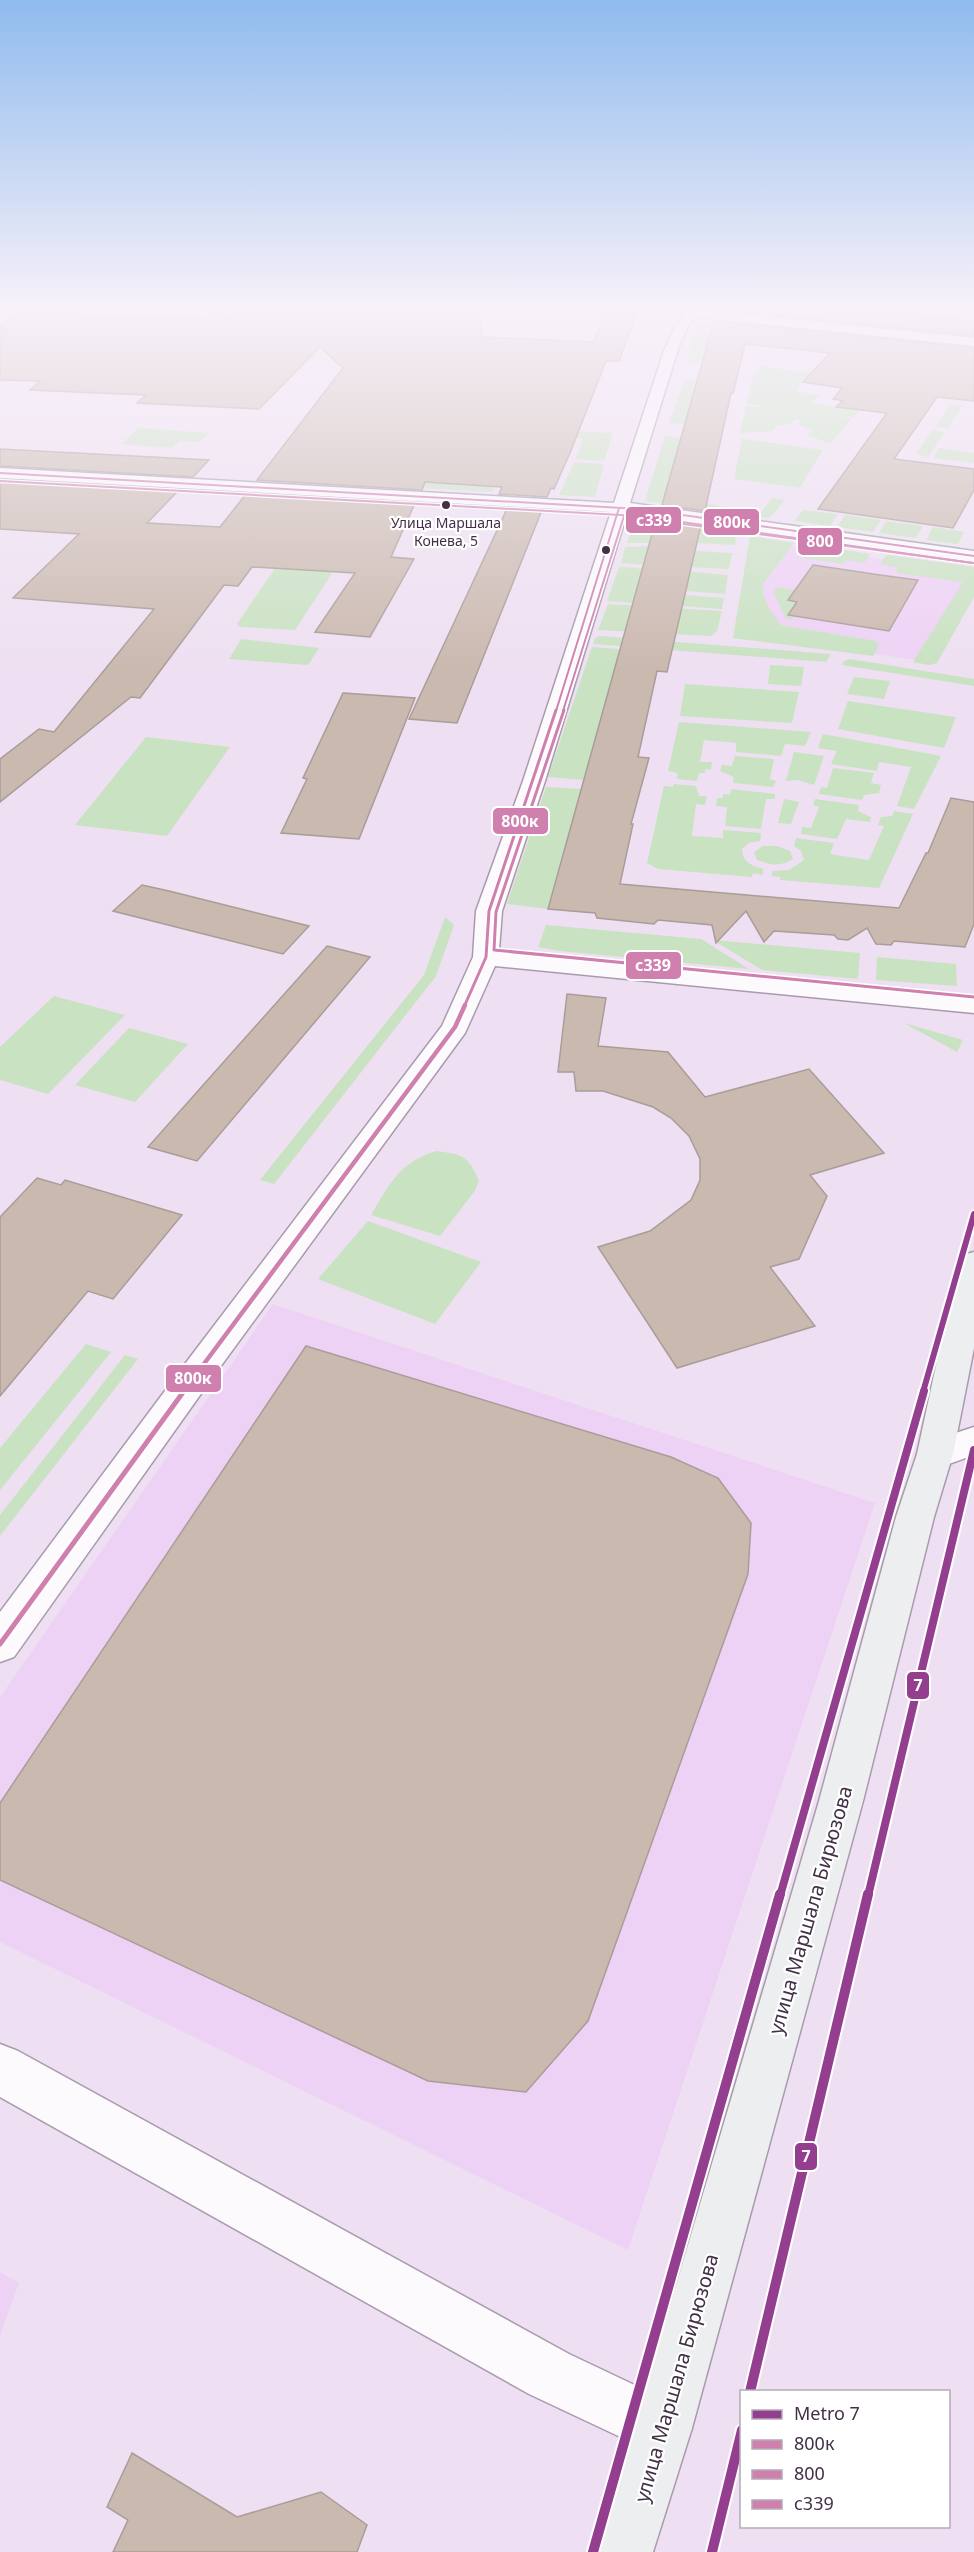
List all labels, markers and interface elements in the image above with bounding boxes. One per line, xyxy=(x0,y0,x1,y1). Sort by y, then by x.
marker: Улица Маршала Конева, 5 xyxy=(440,499,452,511)
line badge: с339 xyxy=(625,506,682,534)
line badge: 800к xyxy=(703,508,760,536)
text: с339 xyxy=(636,509,672,531)
text: 800к xyxy=(713,511,751,533)
place label: Улица Маршала Конева, 5 xyxy=(391,513,501,550)
line badge: 800 xyxy=(797,527,843,556)
text: 800 xyxy=(806,530,834,552)
unlabelled marker xyxy=(600,544,612,556)
line badge: 800к xyxy=(492,807,549,835)
text: 800к xyxy=(501,810,539,832)
line badge: с339 xyxy=(625,951,682,980)
text: с339 xyxy=(635,954,671,976)
line badge: 800к xyxy=(165,1364,222,1393)
text: 800к xyxy=(174,1367,212,1389)
line badge: 7 xyxy=(906,1671,930,1700)
text: 7 xyxy=(913,1674,923,1696)
street label: улица Маршала Бирюзова xyxy=(762,1783,858,2037)
line badge: 7 xyxy=(794,2142,818,2171)
text: 7 xyxy=(801,2145,811,2167)
street label: улица Маршала Бирюзова xyxy=(628,2251,724,2505)
legend xyxy=(740,2390,950,2528)
text: Metro 7 xyxy=(794,2401,860,2425)
text: 800к xyxy=(794,2431,835,2455)
text: 800 xyxy=(794,2461,825,2485)
text: с339 xyxy=(794,2491,834,2515)

